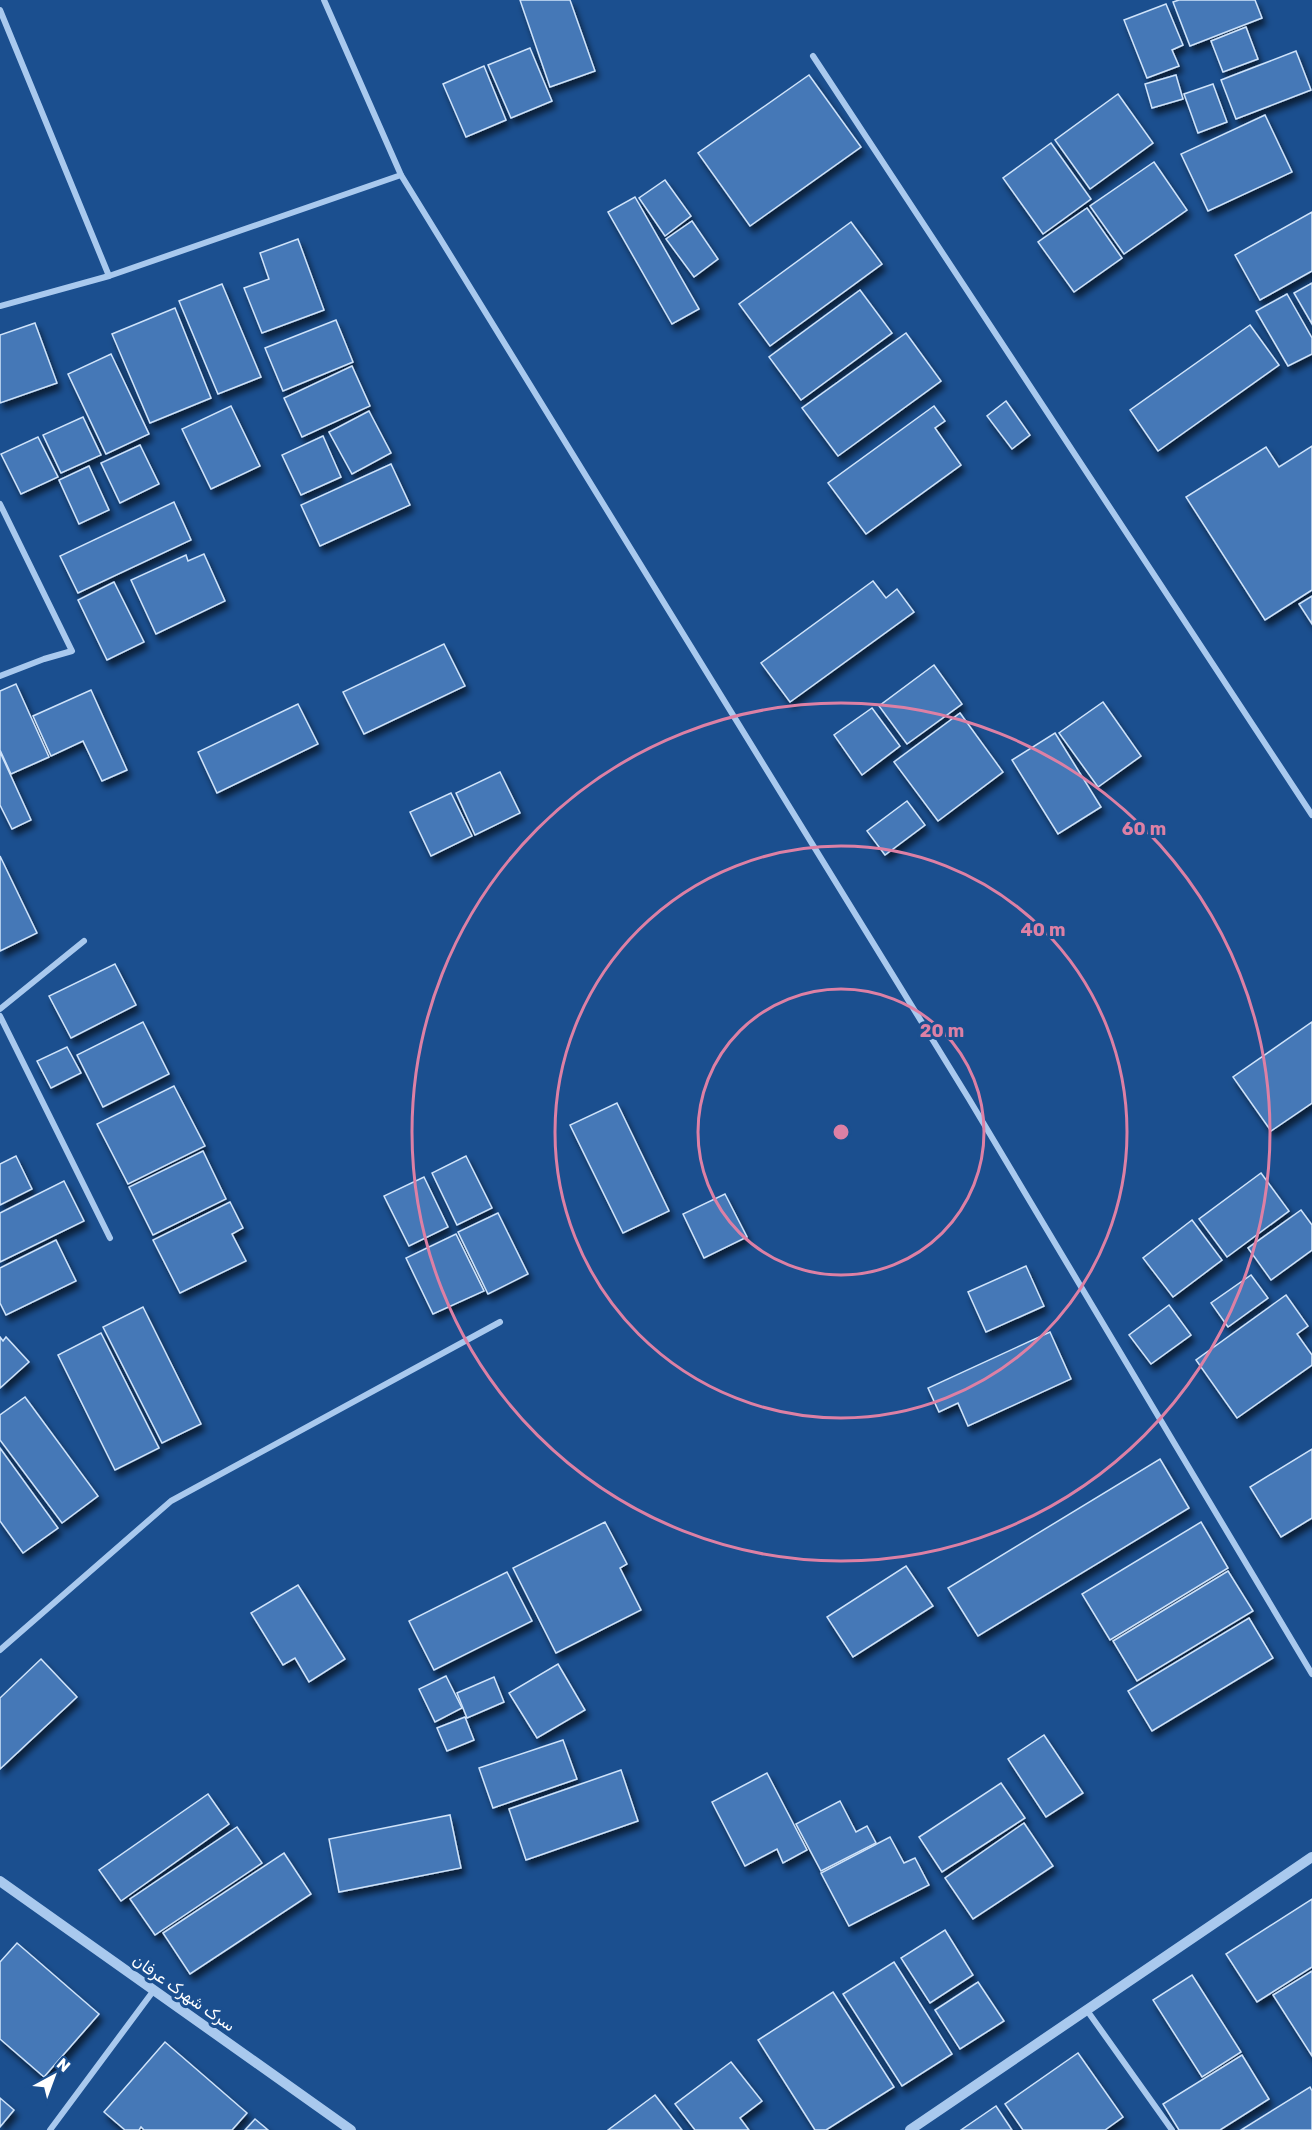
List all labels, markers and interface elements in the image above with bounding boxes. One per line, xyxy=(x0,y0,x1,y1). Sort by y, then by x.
text: 60 m xyxy=(1122,818,1166,840)
text: 40 m xyxy=(1021,919,1065,941)
text: 20 m xyxy=(920,1020,964,1042)
centre of rings xyxy=(831,1122,851,1142)
street label: سرک شهرک عرفان xyxy=(128,1951,239,2036)
north arrow xyxy=(24,2046,84,2106)
text: N xyxy=(53,2054,74,2076)

